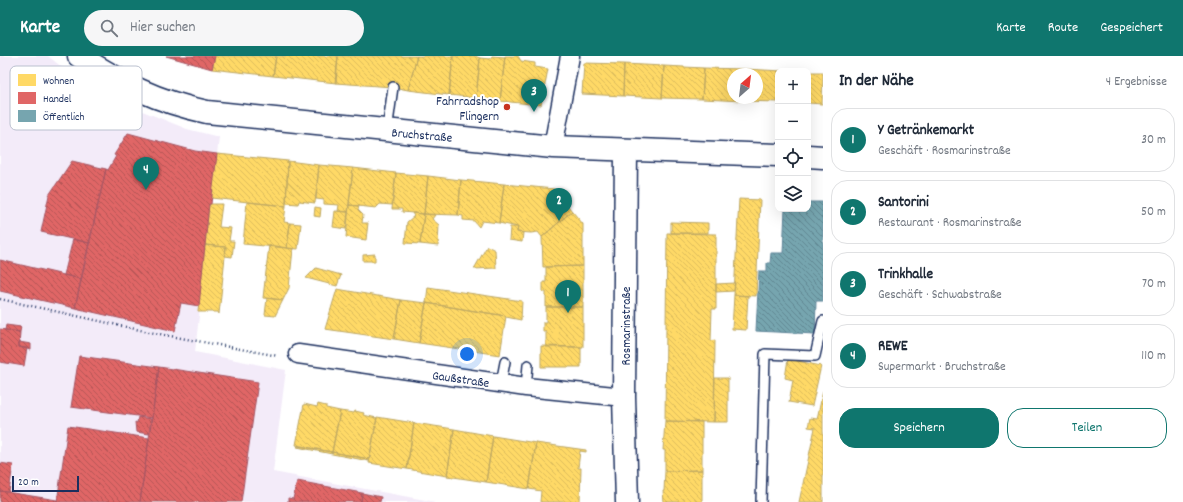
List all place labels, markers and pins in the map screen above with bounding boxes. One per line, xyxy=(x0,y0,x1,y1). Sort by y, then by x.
pin: 3 xyxy=(521,79,547,112)
place label: Fahrradshop Flingern xyxy=(436,93,499,127)
marker: Fahrradshop Flingern xyxy=(502,102,512,112)
pin: 4 xyxy=(133,157,159,190)
pin: 2 xyxy=(546,188,572,221)
pin: 1 xyxy=(555,280,581,313)

